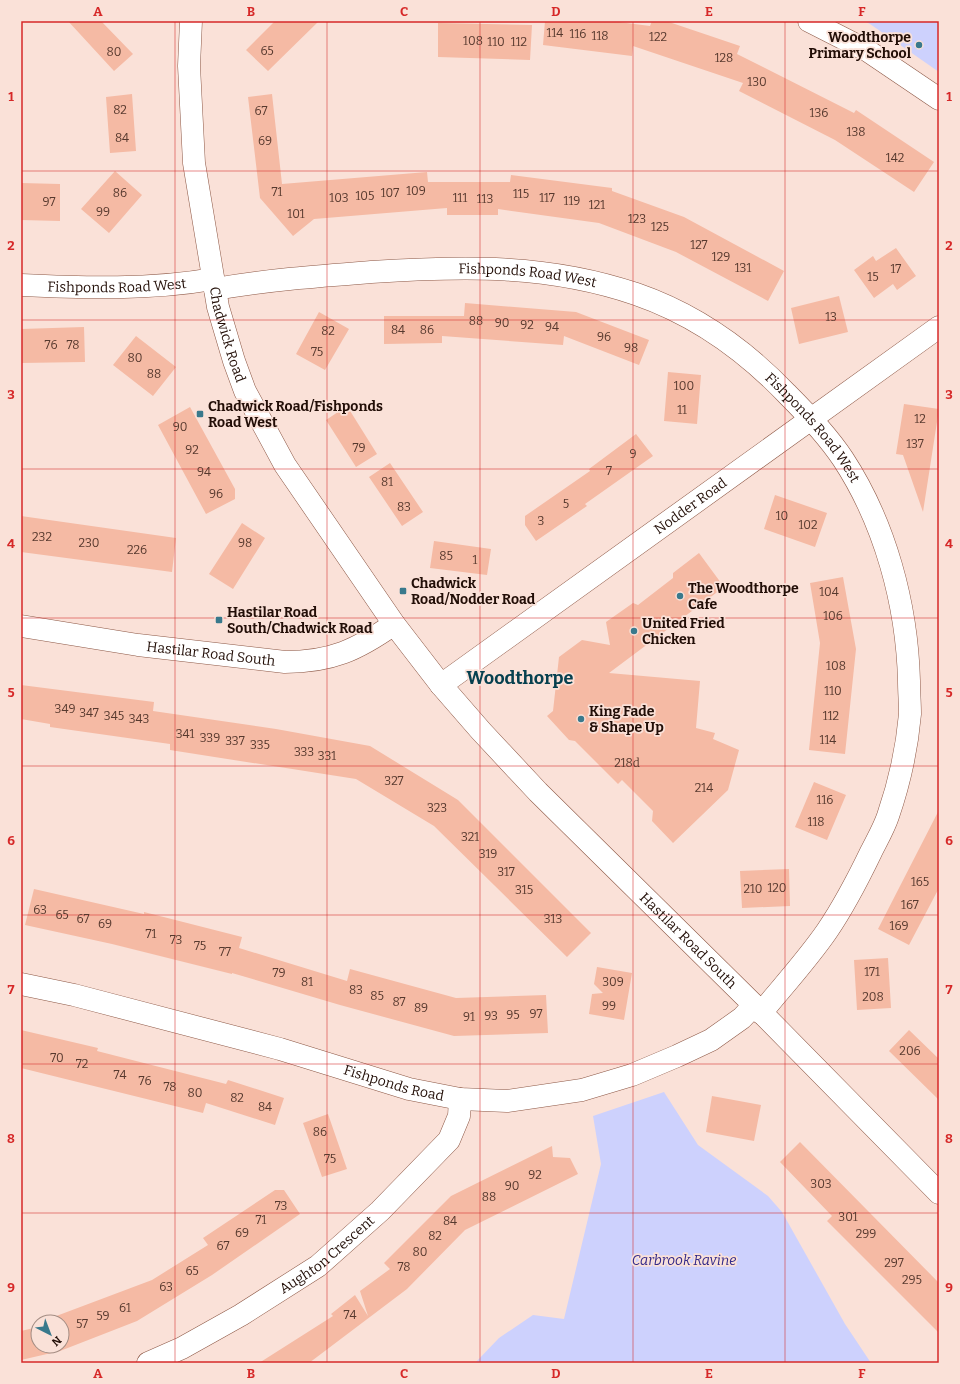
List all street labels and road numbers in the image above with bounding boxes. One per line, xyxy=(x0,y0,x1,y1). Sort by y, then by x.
street label: Fishponds Road West xyxy=(458,260,598,291)
street label: Fishponds Road West xyxy=(47,275,187,296)
street label: Chadwick Road xyxy=(206,285,249,385)
street label: Fishponds Road West xyxy=(762,369,863,486)
street label: Nodder Road xyxy=(651,474,730,538)
street label: Hastilar Road South xyxy=(146,638,277,670)
street label: Hastilar Road South xyxy=(636,889,740,992)
street label: Fishponds Road xyxy=(342,1061,445,1105)
street label: Aughton Crescent xyxy=(276,1212,378,1297)

